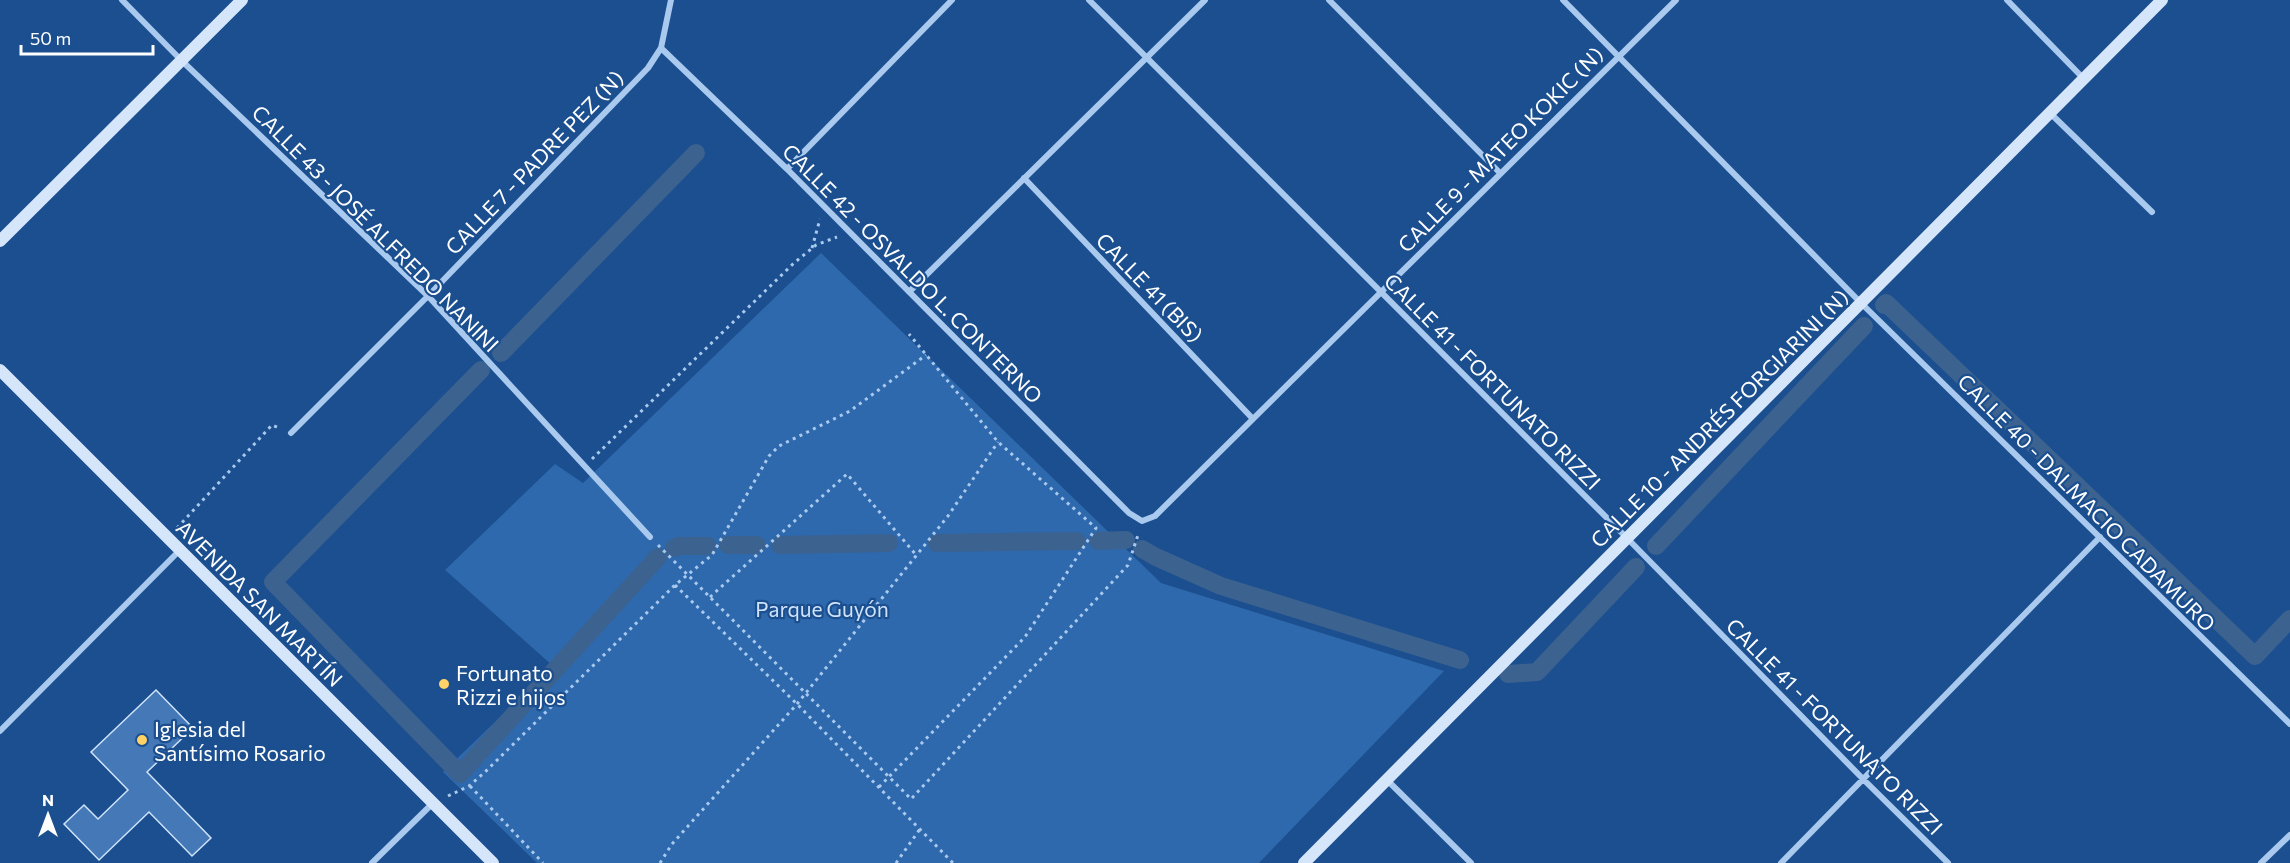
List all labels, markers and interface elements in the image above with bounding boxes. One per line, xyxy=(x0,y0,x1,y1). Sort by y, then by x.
scale bar xyxy=(21,18,153,56)
text: 50 m xyxy=(30,27,71,49)
street label: CALLE 9 - MATEO KOKIC (N) xyxy=(1392,41,1608,257)
street label: CALLE 7 - PADRE PEZ (N) xyxy=(440,65,628,259)
street label: CALLE 43 - JOSÉ ALFREDO NANINI xyxy=(248,100,504,356)
street label: CALLE 42 - OSVALDO L. CONTERNO xyxy=(778,138,1048,408)
street label: CALLE 41 (BIS) xyxy=(1092,227,1208,347)
street label: CALLE 41 - FORTUNATO RIZZI xyxy=(1380,268,1606,494)
street label: CALLE 10 - ANDRÉS FORGIARINI (N) xyxy=(1585,284,1853,552)
street label: CALLE 40 - DALMACIO CADAMURO xyxy=(1953,368,2221,636)
street label: AVENIDA SAN MARTÍN xyxy=(172,515,348,691)
park label: Parque Guyón xyxy=(755,596,889,621)
street label: CALLE 41 - FORTUNATO RIZZI xyxy=(1722,613,1948,839)
place label: Fortunato Rizzi e hijos xyxy=(456,660,566,709)
marker: Fortunato Rizzi e hijos xyxy=(437,677,451,691)
place label: Iglesia del Santísimo Rosario xyxy=(154,716,326,765)
marker: Iglesia del Santísimo Rosario xyxy=(135,733,149,747)
north arrow xyxy=(18,785,78,845)
text: N xyxy=(42,790,54,809)

